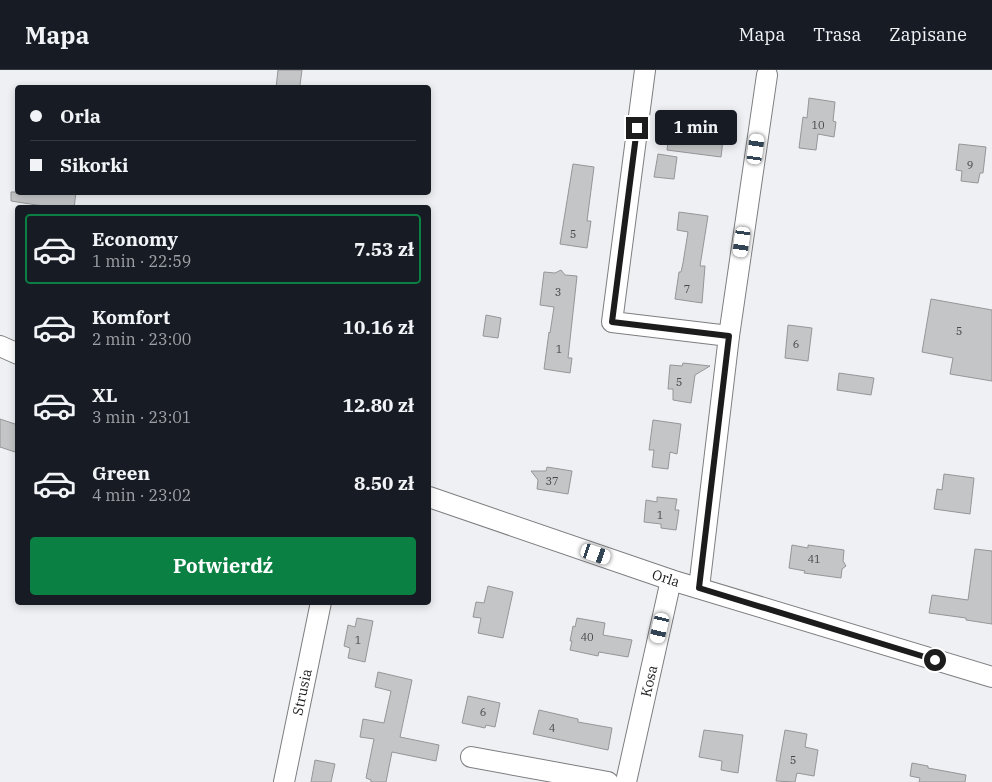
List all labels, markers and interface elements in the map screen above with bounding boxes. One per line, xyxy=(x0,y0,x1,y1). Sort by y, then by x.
text: Mapa xyxy=(25,19,89,51)
text: Mapa xyxy=(739,23,785,46)
text: Trasa xyxy=(813,23,861,46)
text: Zapisane xyxy=(889,23,967,46)
text: Orla xyxy=(60,104,101,128)
callout: 1 min xyxy=(654,110,737,146)
route end xyxy=(626,117,648,139)
text: 1 min xyxy=(674,117,718,137)
house number: 10 xyxy=(811,118,825,132)
car xyxy=(746,133,765,165)
text: Sikorki xyxy=(60,153,128,177)
house number: 9 xyxy=(967,158,973,172)
car xyxy=(732,226,751,258)
icon: car xyxy=(32,227,77,272)
text: Economy xyxy=(92,227,178,251)
house number: 5 xyxy=(570,227,576,241)
text: 7.53 zł xyxy=(354,237,414,261)
text: 1 min · 22:59 xyxy=(92,251,191,271)
house number: 7 xyxy=(684,282,690,296)
house number: 3 xyxy=(555,285,561,299)
icon: car xyxy=(32,305,77,350)
text: Komfort xyxy=(92,305,170,329)
text: 10.16 zł xyxy=(343,315,414,339)
house number: 5 xyxy=(956,324,962,338)
text: 2 min · 23:00 xyxy=(92,329,191,349)
house number: 6 xyxy=(793,337,799,351)
house number: 1 xyxy=(556,342,562,356)
house number: 5 xyxy=(676,375,682,389)
icon: car xyxy=(32,383,77,428)
text: XL xyxy=(92,383,118,407)
text: 12.80 zł xyxy=(343,393,414,417)
text: 3 min · 23:01 xyxy=(92,407,191,427)
icon: car xyxy=(32,461,77,506)
text: Green xyxy=(92,461,150,485)
text: 8.50 zł xyxy=(354,471,414,495)
house number: 37 xyxy=(545,474,559,488)
text: 4 min · 23:02 xyxy=(92,485,191,505)
house number: 1 xyxy=(657,508,663,522)
button: Potwierdź xyxy=(30,537,416,595)
car xyxy=(579,542,612,566)
house number: 41 xyxy=(807,552,821,566)
street label: Orla xyxy=(650,565,682,591)
car xyxy=(649,612,670,644)
house number: 40 xyxy=(580,630,594,644)
house number: 1 xyxy=(355,633,361,647)
route start xyxy=(924,649,946,671)
street label: Kosa xyxy=(637,663,661,699)
street label: Strusia xyxy=(288,667,316,717)
house number: 6 xyxy=(480,705,486,719)
house number: 4 xyxy=(549,721,556,735)
house number: 5 xyxy=(790,753,796,767)

